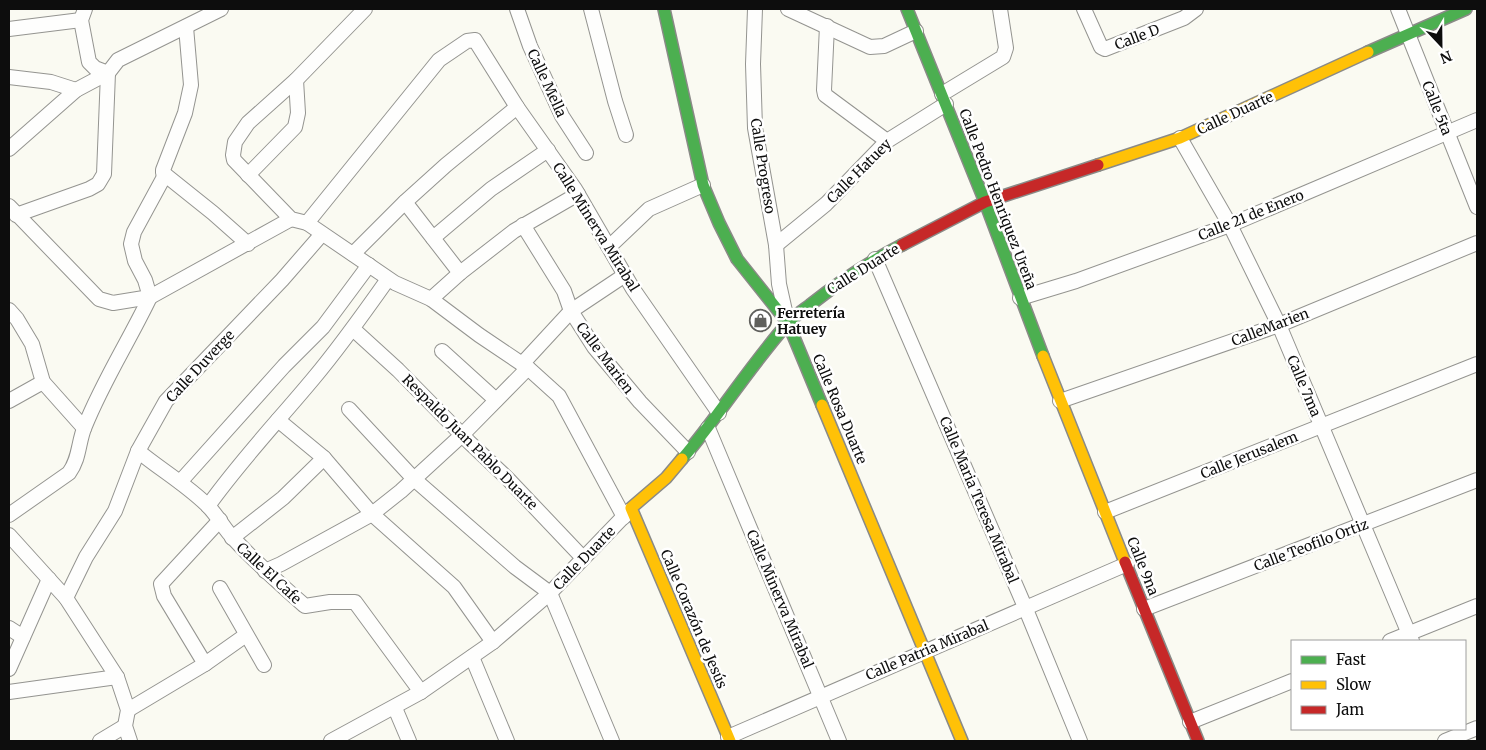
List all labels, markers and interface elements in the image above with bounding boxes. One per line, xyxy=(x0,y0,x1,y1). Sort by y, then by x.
street label: Calle D xyxy=(1112,20,1162,54)
north arrow xyxy=(1416,20,1466,70)
street label: Calle Mella xyxy=(523,46,571,120)
text: N xyxy=(1437,47,1454,67)
street label: Calle 5ta xyxy=(1418,78,1456,138)
street label: Calle Duarte xyxy=(1194,88,1276,138)
street label: Calle Pedro Henriquez Ureña xyxy=(955,106,1041,292)
street label: Calle Progreso xyxy=(747,117,779,215)
street label: Calle Hatuey xyxy=(823,134,896,207)
street label: Calle Minerva Mirabal xyxy=(549,159,643,295)
street label: Calle 21 de Enero xyxy=(1196,186,1306,244)
street label: Calle Duarte xyxy=(823,240,903,298)
place label: Ferretería Hatuey xyxy=(777,304,845,338)
street label: CalleMarien xyxy=(1229,304,1311,350)
shop icon: Ferretería Hatuey xyxy=(749,309,773,333)
street label: Calle Marien xyxy=(572,319,638,397)
street label: Calle Duverge xyxy=(162,326,238,406)
street label: Calle Rosa Duarte xyxy=(809,351,871,467)
street label: Calle 7ma xyxy=(1283,352,1325,420)
street label: Respaldo Juan Pablo Duarte xyxy=(399,371,541,513)
street label: Calle Maria Teresa Mirabal xyxy=(936,414,1023,587)
street label: Calle Jerusalem xyxy=(1198,427,1300,483)
street label: Calle Teofilo Ortiz xyxy=(1251,515,1371,575)
street label: Calle Duarte xyxy=(549,522,619,594)
street label: Calle Minerva Mirabal xyxy=(743,527,818,672)
street label: Calle 9na xyxy=(1123,534,1163,598)
street label: Calle El Cafe xyxy=(233,538,305,608)
street label: Calle Corazón de Jesús xyxy=(657,547,731,691)
street label: Calle Patria Mirabal xyxy=(863,616,992,684)
legend xyxy=(1291,640,1466,730)
text: Fast xyxy=(1336,650,1366,669)
text: Slow xyxy=(1336,675,1371,694)
text: Jam xyxy=(1335,700,1364,719)

